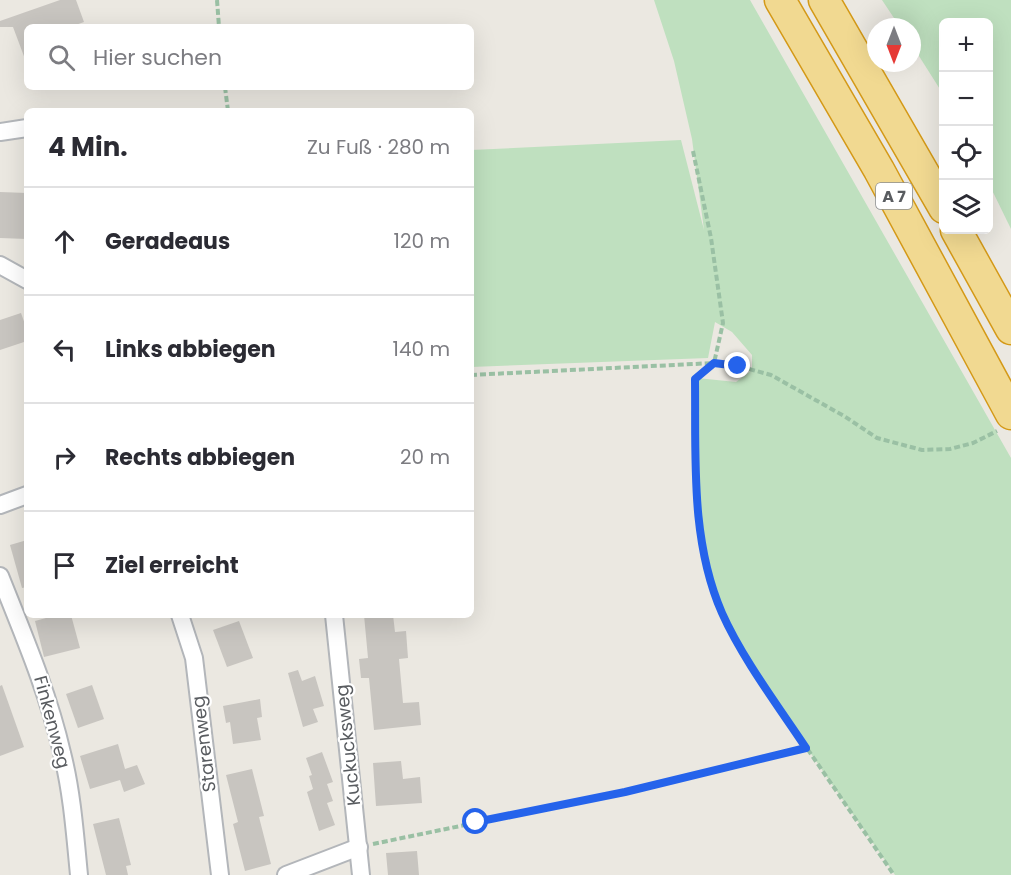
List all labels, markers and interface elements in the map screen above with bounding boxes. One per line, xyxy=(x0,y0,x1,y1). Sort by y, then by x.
north arrow xyxy=(867,18,921,72)
map controls xyxy=(939,18,993,234)
button: + xyxy=(939,18,993,72)
search box xyxy=(24,24,474,90)
icon: search xyxy=(45,41,78,74)
text: Hier suchen xyxy=(93,42,222,73)
button: − xyxy=(939,72,993,126)
button: locate xyxy=(939,126,993,180)
text: 4 Min. xyxy=(48,129,128,165)
text: Zu Fuß · 280 m xyxy=(307,133,450,161)
button: layers xyxy=(939,180,993,234)
road number: A 7 xyxy=(876,183,912,209)
icon: ahead xyxy=(48,225,81,258)
text: Geradeaus xyxy=(105,226,230,257)
text: 120 m xyxy=(394,227,450,255)
icon: left xyxy=(48,333,81,366)
text: Links abbiegen xyxy=(105,334,276,365)
text: 140 m xyxy=(393,335,450,363)
route end xyxy=(724,352,750,378)
icon: right xyxy=(48,441,81,474)
text: Rechts abbiegen xyxy=(105,442,295,473)
text: 20 m xyxy=(400,443,450,471)
icon: arrive xyxy=(48,549,81,582)
text: Ziel erreicht xyxy=(105,550,239,581)
street label: Finkenweg xyxy=(28,673,77,771)
street label: Kuckucksweg xyxy=(329,683,366,807)
street label: Starenweg xyxy=(185,695,222,794)
route start xyxy=(462,808,488,834)

